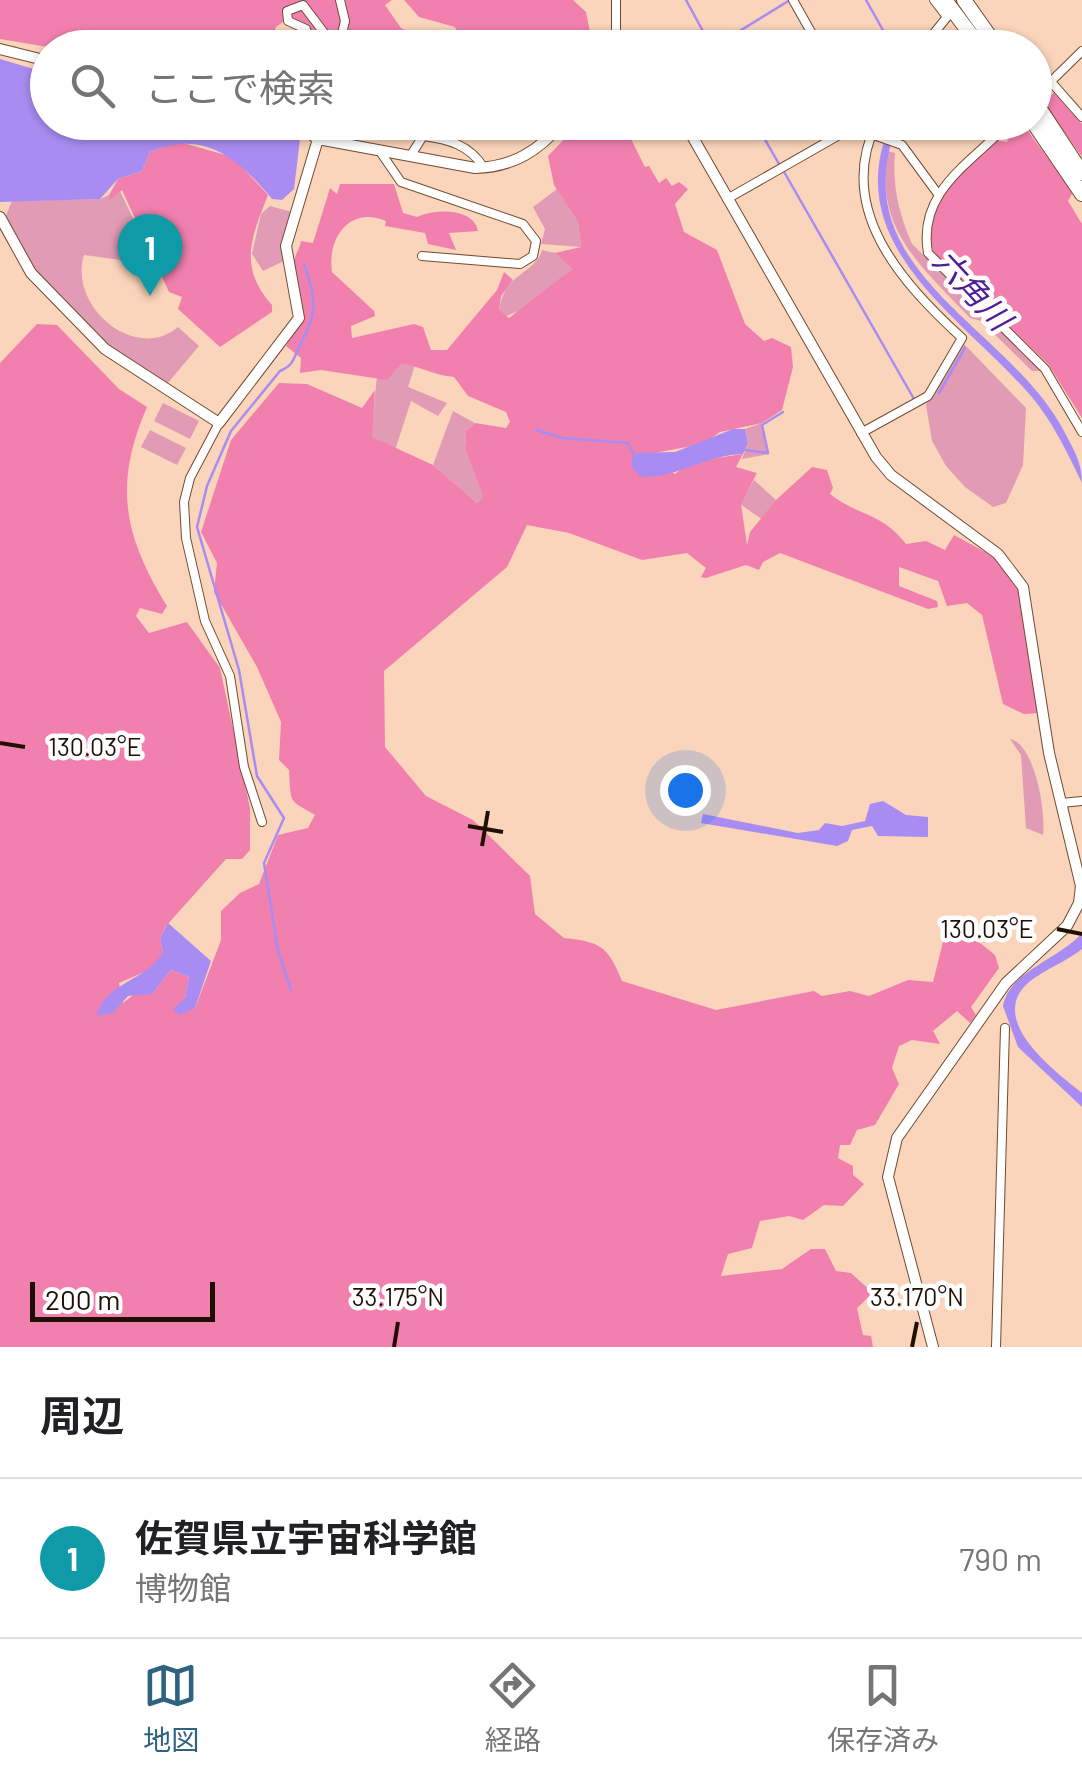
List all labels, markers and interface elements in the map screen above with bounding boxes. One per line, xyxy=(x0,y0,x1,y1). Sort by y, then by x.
search box xyxy=(30,30,1052,140)
icon: search xyxy=(65,58,120,113)
text: ここで検索 xyxy=(145,64,335,110)
pin: 1 xyxy=(118,214,182,296)
water label: 六角川 xyxy=(927,241,1022,339)
text: 130.03°E xyxy=(48,731,142,761)
your location xyxy=(660,765,711,816)
text: 130.03°E xyxy=(940,913,1034,943)
scale bar xyxy=(30,1277,215,1322)
text: 33.175°N xyxy=(352,1281,444,1311)
text: 33.170°N xyxy=(870,1281,964,1311)
text: 200 m xyxy=(45,1282,120,1316)
text: 周辺 xyxy=(40,1389,124,1439)
text: 佐賀県立宇宙科学館 xyxy=(135,1514,477,1560)
text: 1 xyxy=(67,1539,78,1577)
text: 790 m xyxy=(959,1539,1042,1577)
text: 博物館 xyxy=(135,1568,231,1606)
tab: 地図 xyxy=(143,1658,199,1758)
tab: 経路 xyxy=(485,1658,541,1758)
tab: 保存済み xyxy=(827,1658,939,1758)

